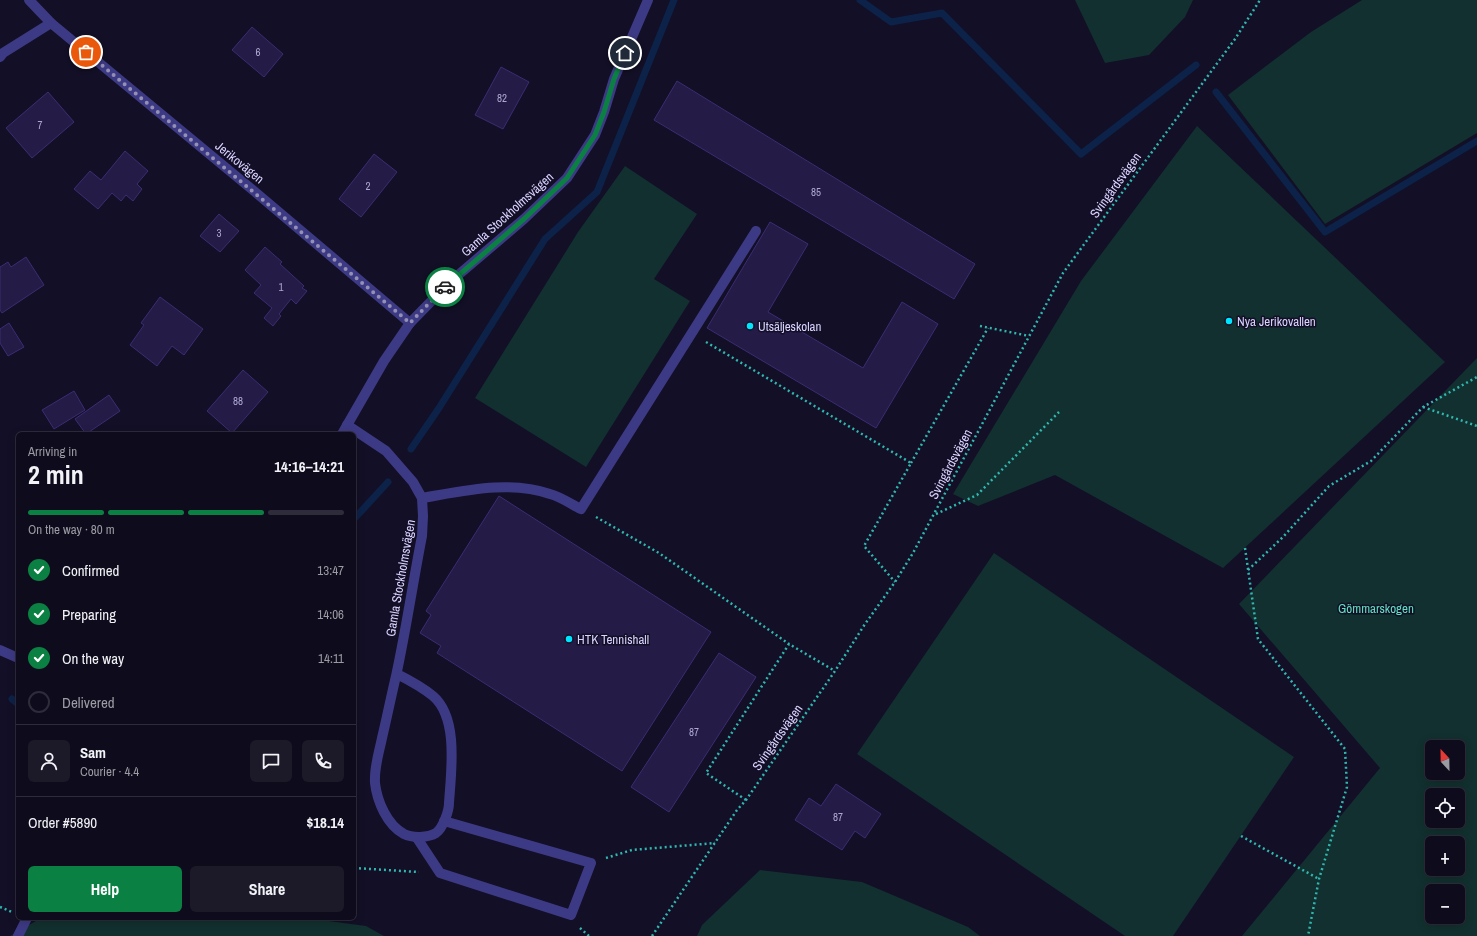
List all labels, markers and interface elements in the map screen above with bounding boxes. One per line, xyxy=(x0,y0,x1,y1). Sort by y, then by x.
pin xyxy=(69,35,103,69)
pin xyxy=(608,36,642,70)
icon: bag xyxy=(75,41,97,63)
icon: home xyxy=(614,42,636,64)
house number: 6 xyxy=(255,45,261,59)
house number: 82 xyxy=(497,91,507,105)
house number: 7 xyxy=(37,118,43,132)
street label: Jerikovägen xyxy=(212,138,268,187)
street label: Svingårdsvägen xyxy=(1086,149,1145,221)
street label: Gamla Stockholmsvägen xyxy=(458,168,557,260)
house number: 2 xyxy=(365,179,371,193)
house number: 85 xyxy=(811,185,821,199)
house number: 3 xyxy=(216,226,222,240)
courier xyxy=(425,267,465,307)
icon: car xyxy=(434,276,456,298)
house number: 1 xyxy=(278,280,284,294)
place label: Nya Jerikovallen xyxy=(1237,313,1316,330)
marker: Nya Jerikovallen xyxy=(1224,316,1234,326)
place label: Utsäljeskolan xyxy=(758,318,821,335)
marker: Utsäljeskolan xyxy=(745,321,755,331)
house number: 88 xyxy=(233,394,243,408)
street label: Svingårdsvägen xyxy=(925,426,976,502)
text: Arriving in xyxy=(28,443,77,460)
text: 14:16–14:21 xyxy=(274,456,344,477)
text: 2 min xyxy=(28,457,84,492)
street label: Gamla Stockholmsvägen xyxy=(382,518,419,638)
text: On the way · 80 m xyxy=(28,521,115,538)
icon: check xyxy=(28,559,50,581)
text: Confirmed xyxy=(62,560,119,581)
text: 13:47 xyxy=(317,562,344,579)
park label: Gömmarskogen xyxy=(1338,600,1414,617)
icon: check xyxy=(28,603,50,625)
text: Preparing xyxy=(62,604,116,625)
text: 14:06 xyxy=(317,606,344,623)
place label: HTK Tennishall xyxy=(577,631,649,648)
marker: HTK Tennishall xyxy=(564,634,574,644)
icon: check xyxy=(28,647,50,669)
text: On the way xyxy=(62,648,124,669)
text: 14:11 xyxy=(318,650,344,667)
text: Delivered xyxy=(62,692,115,713)
street label: Svingårdsvägen xyxy=(748,701,807,774)
house number: 87 xyxy=(689,725,699,739)
button: person xyxy=(28,740,70,782)
button: chat xyxy=(250,740,292,782)
button: phone xyxy=(302,740,344,782)
north arrow xyxy=(1425,740,1465,780)
map controls xyxy=(1425,740,1465,924)
text: Sam xyxy=(80,742,106,763)
text: Courier · 4.4 xyxy=(80,763,139,780)
button: locate xyxy=(1425,788,1465,828)
house number: 87 xyxy=(833,810,843,824)
text: Order #5890 xyxy=(28,812,97,833)
text: $18.14 xyxy=(306,812,344,833)
button: + xyxy=(1425,836,1465,876)
button: Help xyxy=(28,866,182,912)
button: Share xyxy=(190,866,344,912)
button: − xyxy=(1425,884,1465,924)

